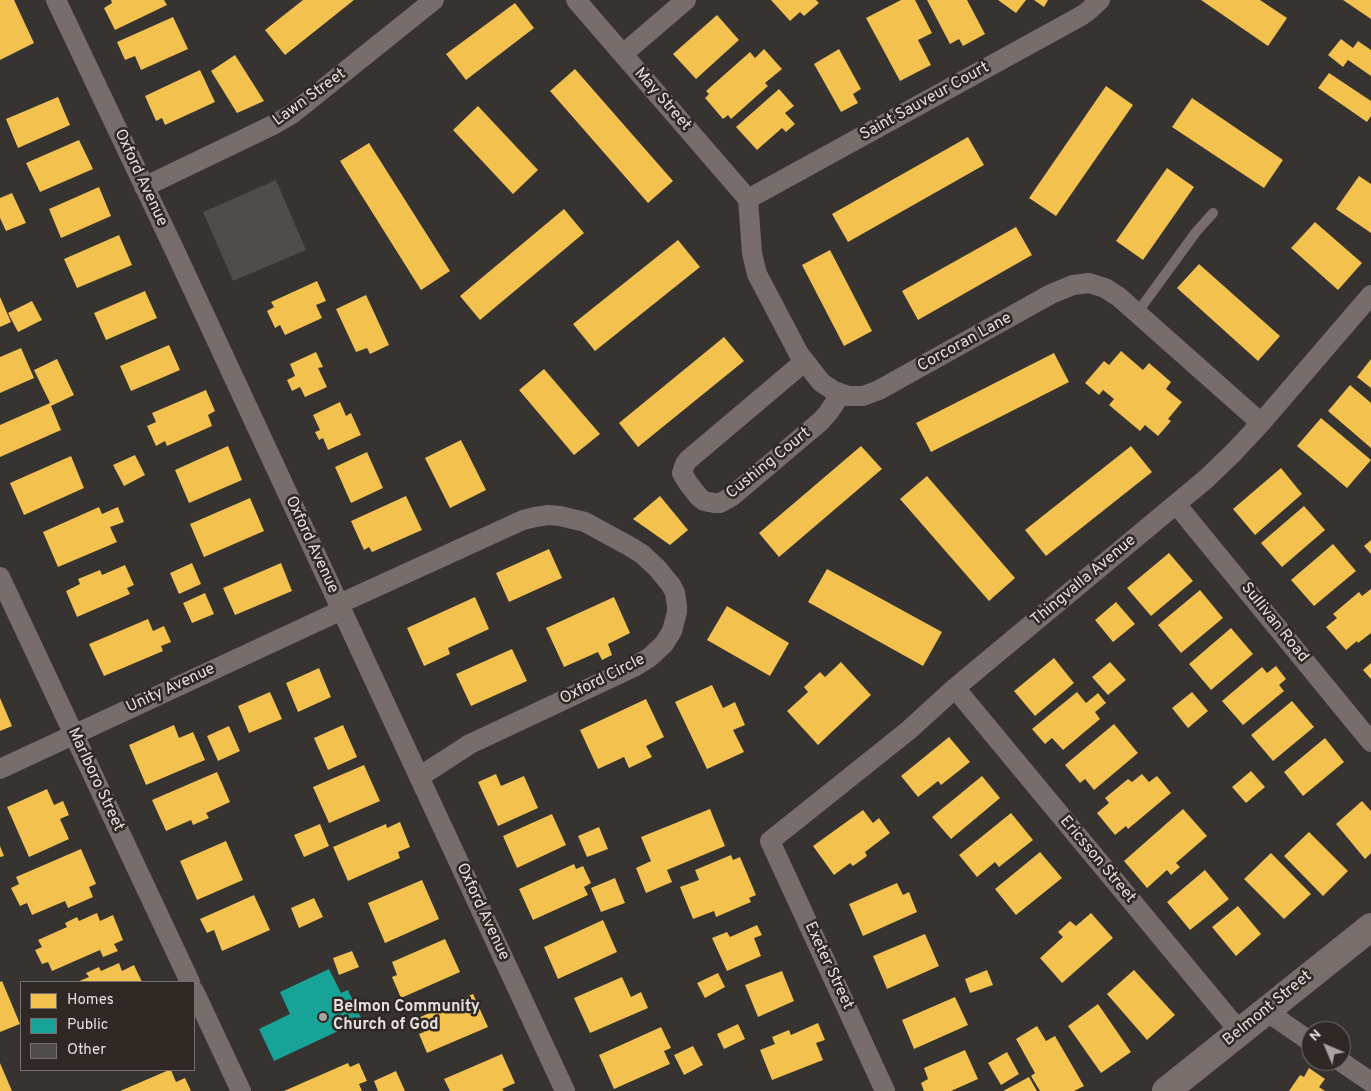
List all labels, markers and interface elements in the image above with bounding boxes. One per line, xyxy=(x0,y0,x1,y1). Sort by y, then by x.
street label: Saint Sauveur Court xyxy=(857,59,993,145)
street label: Lawn Street xyxy=(270,65,350,131)
street label: May Street xyxy=(629,65,695,135)
street label: Oxford Avenue xyxy=(109,126,171,230)
street label: Corcoran Lane xyxy=(915,309,1015,377)
street label: Cushing Court xyxy=(723,424,815,504)
street label: Oxford Avenue xyxy=(280,493,342,597)
street label: Thingvalla Avenue xyxy=(1028,531,1140,631)
street label: Sullivan Road xyxy=(1236,579,1312,667)
street label: Oxford Circle xyxy=(557,650,649,710)
street label: Unity Avenue xyxy=(124,660,218,718)
street label: Marlboro Street xyxy=(63,725,127,835)
street label: Ericsson Street xyxy=(1055,812,1139,908)
street label: Oxford Avenue xyxy=(451,860,513,964)
street label: Exeter Street xyxy=(799,919,857,1013)
street label: Belmont Street xyxy=(1220,967,1316,1051)
legend xyxy=(20,981,195,1071)
text: Homes xyxy=(67,991,114,1010)
place label: Belmon Community Church of God xyxy=(333,998,480,1036)
marker: Belmon Community Church of God xyxy=(317,1011,329,1023)
text: Public xyxy=(67,1016,108,1035)
north arrow xyxy=(1301,1021,1351,1071)
text: N xyxy=(1306,1026,1325,1045)
text: Other xyxy=(67,1041,106,1060)

